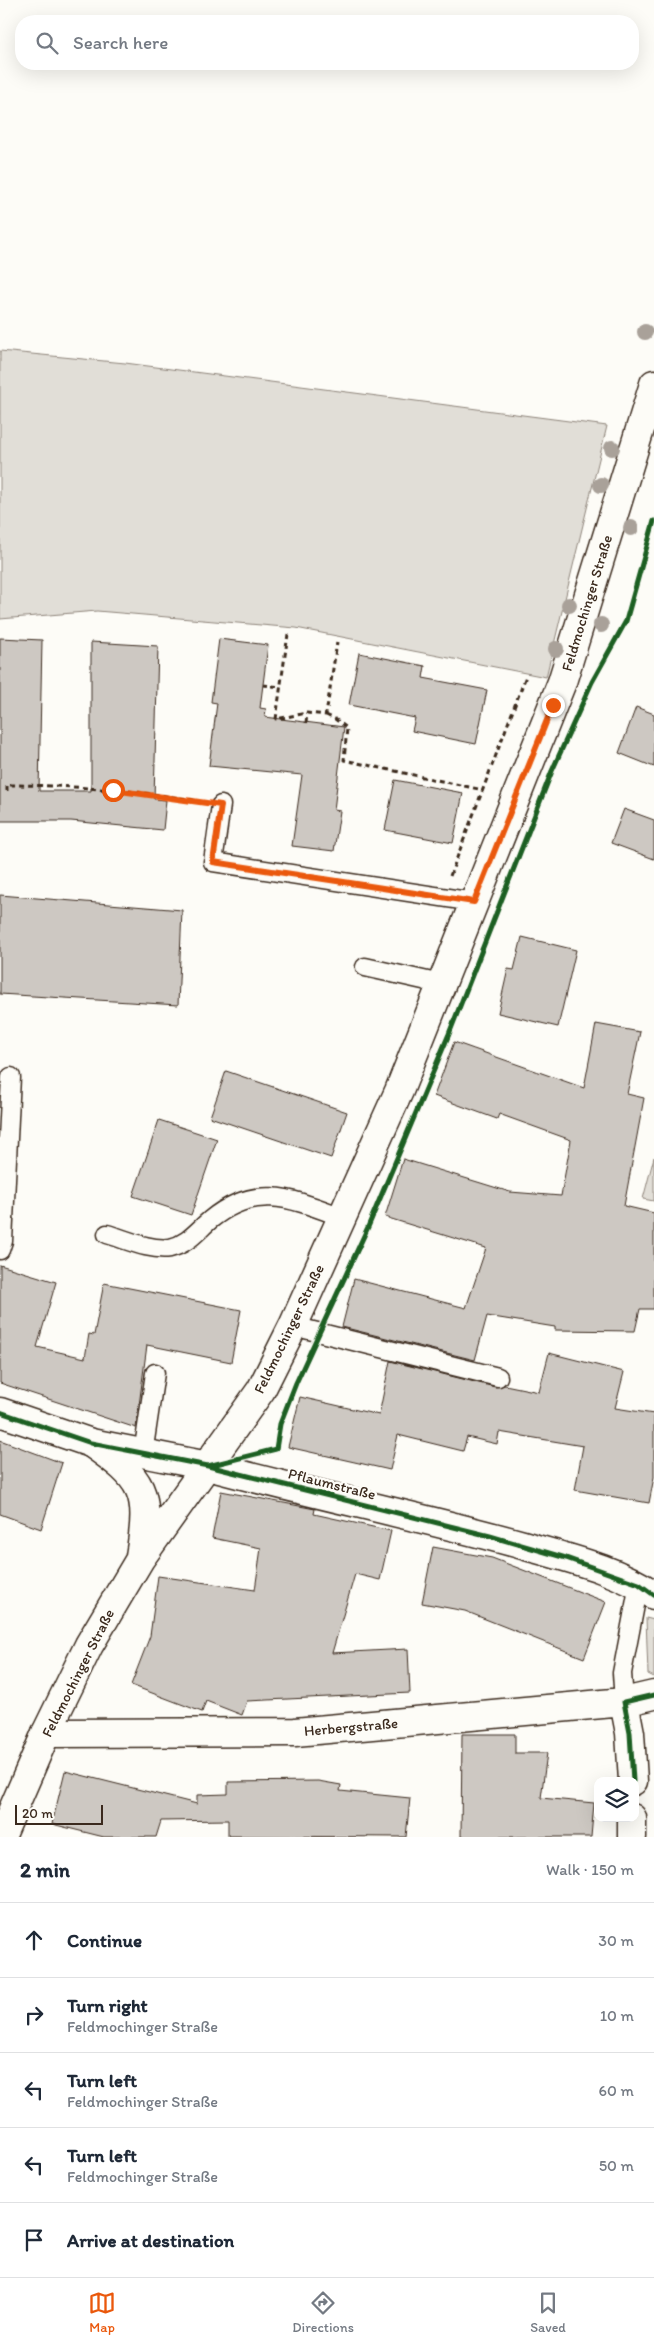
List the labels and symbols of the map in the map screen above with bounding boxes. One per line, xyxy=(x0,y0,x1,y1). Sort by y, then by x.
street label: Feldmochinger Straße xyxy=(558,533,616,673)
route end xyxy=(542,694,565,717)
route start xyxy=(102,779,125,802)
street label: Feldmochinger Straße xyxy=(250,1261,328,1397)
street label: Pflaumstraße xyxy=(286,1464,378,1504)
street label: Feldmochinger Straße xyxy=(38,1606,118,1740)
street label: Herbergstraße xyxy=(303,1714,399,1740)
scale bar xyxy=(15,1802,102,1825)

